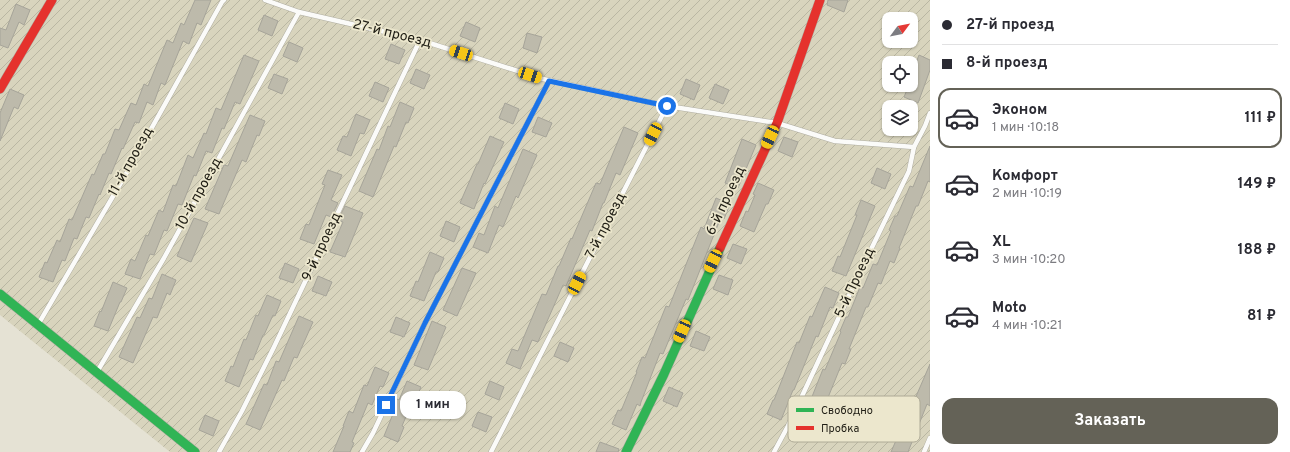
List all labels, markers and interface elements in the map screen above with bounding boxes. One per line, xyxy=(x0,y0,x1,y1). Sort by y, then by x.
north arrow xyxy=(882,12,918,48)
map controls xyxy=(882,12,918,136)
street label: 27-й проезд xyxy=(351,16,433,52)
text: 27-й проезд xyxy=(966,16,1054,35)
car xyxy=(448,44,474,62)
text: 8-й проезд xyxy=(966,54,1047,73)
button: locate xyxy=(882,56,918,92)
car xyxy=(517,66,543,84)
route start xyxy=(658,97,676,115)
button: layers xyxy=(882,100,918,136)
icon: car xyxy=(944,100,980,136)
text: Эконом xyxy=(992,101,1047,120)
text: 111 ₽ xyxy=(1244,109,1276,128)
text: 1 мин · 10:18 xyxy=(992,120,1059,136)
car xyxy=(642,121,664,147)
street label: 11-й проезд xyxy=(105,124,157,200)
car xyxy=(759,124,781,150)
street label: 10-й проезд xyxy=(172,155,226,233)
street label: 6-й проезд xyxy=(703,164,749,238)
icon: car xyxy=(944,166,980,202)
text: Комфорт xyxy=(992,167,1058,186)
text: 149 ₽ xyxy=(1238,175,1276,194)
text: 2 мин · 10:19 xyxy=(992,186,1062,202)
street label: 7-й проезд xyxy=(582,190,630,262)
street label: 9-й проезд xyxy=(299,210,345,284)
icon: car xyxy=(944,232,980,268)
text: XL xyxy=(992,233,1010,252)
text: 188 ₽ xyxy=(1238,241,1276,260)
street label: 5-й Проезд xyxy=(831,245,879,321)
car xyxy=(702,248,724,274)
text: 3 мин · 10:20 xyxy=(992,252,1066,268)
car xyxy=(566,270,588,296)
icon: car xyxy=(944,298,980,334)
text: Moto xyxy=(992,299,1027,318)
text: 81 ₽ xyxy=(1247,307,1276,326)
car xyxy=(672,318,692,344)
text: 4 мин · 10:21 xyxy=(992,318,1062,334)
callout: 1 мин xyxy=(400,391,466,419)
route end xyxy=(377,396,395,414)
legend xyxy=(788,396,920,442)
text: 1 мин xyxy=(416,397,450,413)
button: Заказать xyxy=(942,398,1278,444)
text: Свободно xyxy=(821,404,873,418)
text: Пробка xyxy=(821,422,860,436)

